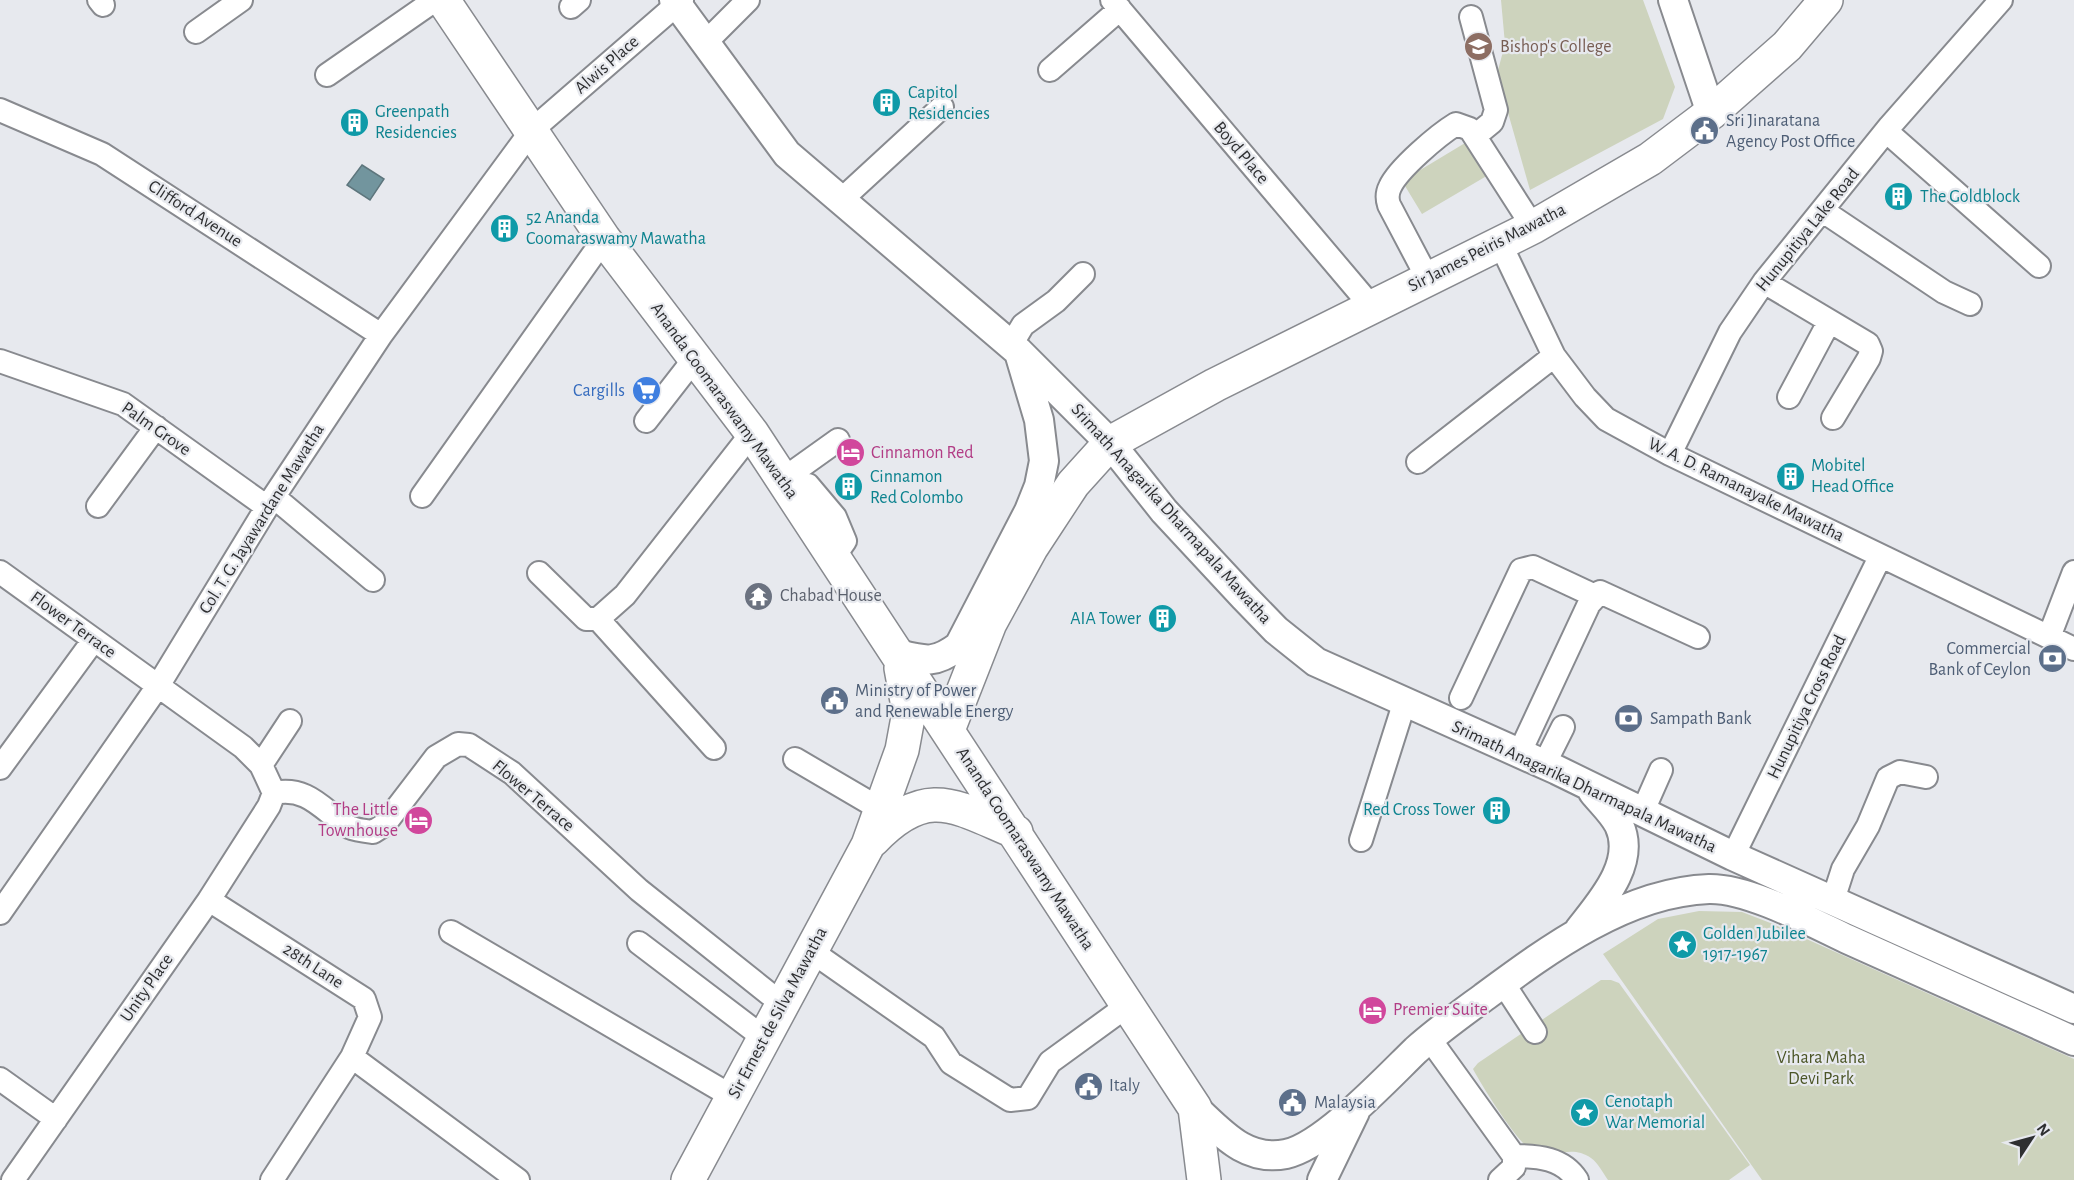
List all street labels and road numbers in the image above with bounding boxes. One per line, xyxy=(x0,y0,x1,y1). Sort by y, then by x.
street label: Alwis Place xyxy=(572,33,642,97)
street label: Boyd Place xyxy=(1210,118,1272,188)
street label: Hunupitiya Lake Road xyxy=(1753,165,1863,295)
street label: Clifford Avenue xyxy=(145,177,245,251)
street label: Sir James Peiris Mawatha xyxy=(1405,200,1569,296)
street label: Ananda Coomaraswamy Mawatha xyxy=(647,300,801,502)
street label: Palm Grove xyxy=(118,399,194,459)
street label: Srimath Anagarika Dharmapala Mawatha xyxy=(1067,400,1275,628)
street label: Col. T. G. Jayawardane Mawatha xyxy=(196,421,328,617)
street label: W. A. D. Ramanayake Mawatha xyxy=(1645,435,1847,545)
street label: Flower Terrace xyxy=(27,588,119,662)
street label: Hunupitiya Cross Road xyxy=(1764,632,1850,782)
street label: Srimath Anagarika Dharmapala Mawatha xyxy=(1449,718,1719,856)
street label: Ananda Coomaraswamy Mawatha xyxy=(953,744,1097,954)
street label: Flower Terrace xyxy=(489,757,577,835)
street label: Sir Ernest de Silva Mawatha xyxy=(725,924,831,1102)
street label: 28th Lane xyxy=(280,940,346,992)
street label: Unity Place xyxy=(117,951,177,1025)

